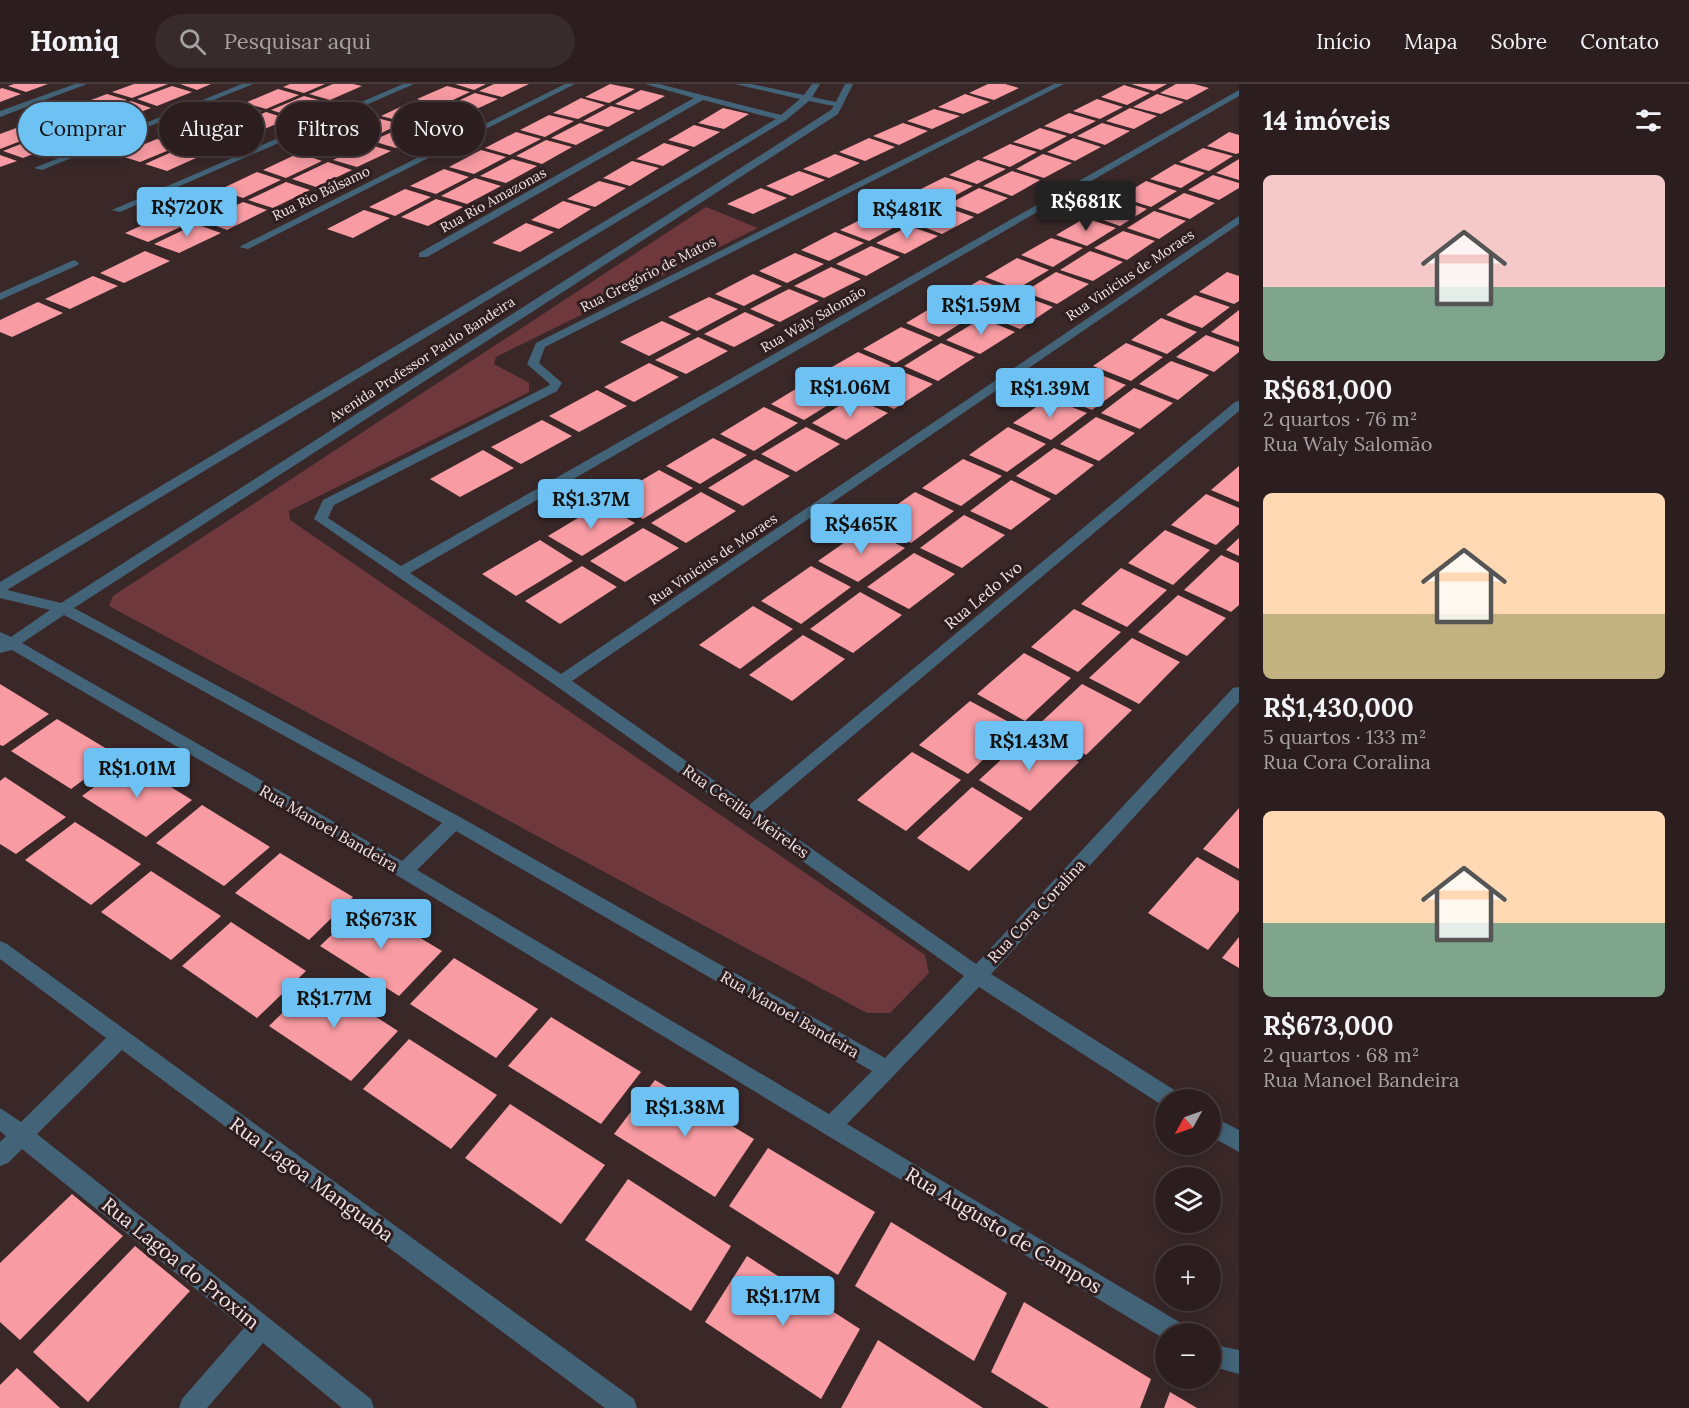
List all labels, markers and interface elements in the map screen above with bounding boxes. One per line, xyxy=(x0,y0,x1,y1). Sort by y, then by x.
search box xyxy=(155,14,575,68)
text: Homiq xyxy=(30,23,119,59)
icon: search xyxy=(176,25,209,58)
text: Pesquisar aqui xyxy=(224,27,371,55)
text: Início xyxy=(1316,28,1371,55)
text: Mapa xyxy=(1404,28,1458,55)
text: Sobre xyxy=(1491,28,1547,55)
text: Contato xyxy=(1580,28,1659,55)
chip: Comprar xyxy=(18,102,147,156)
chip: Alugar xyxy=(159,102,264,156)
chip: Filtros xyxy=(276,102,380,156)
chip: Novo xyxy=(392,102,485,156)
text: 14 imóveis xyxy=(1263,104,1390,137)
icon: filters xyxy=(1632,104,1665,137)
street label: Rua Rio Bálsamo xyxy=(269,161,373,225)
street label: Rua Rio Amazonas xyxy=(437,163,549,237)
pin: R$681K xyxy=(1037,181,1135,232)
pin: R$720K xyxy=(138,187,236,238)
text: R$681K xyxy=(1051,188,1121,213)
pin: R$481K xyxy=(858,189,956,240)
text: R$720K xyxy=(151,194,223,219)
text: R$481K xyxy=(872,196,942,221)
icon: home xyxy=(1410,214,1518,322)
street label: Rua Vinicius de Moraes xyxy=(1062,225,1198,325)
street label: Rua Gregório de Matos xyxy=(577,232,719,316)
street label: Rua Waly Salomão xyxy=(757,282,869,356)
pin: R$1.59M xyxy=(926,285,1036,336)
street label: Avenida Professor Paulo Bandeira xyxy=(325,292,518,426)
text: R$1.59M xyxy=(941,292,1021,317)
pin: R$1.06M xyxy=(795,367,905,418)
pin: R$1.39M xyxy=(995,368,1105,419)
text: R$681,000 xyxy=(1263,373,1392,406)
text: R$1.06M xyxy=(809,374,891,399)
text: R$1.39M xyxy=(1010,375,1090,400)
text: 2 quartos · 76 m² xyxy=(1263,406,1417,431)
text: Rua Waly Salomão xyxy=(1263,431,1432,456)
pin: R$1.37M xyxy=(536,479,646,530)
text: R$1.37M xyxy=(552,486,630,511)
pin: R$465K xyxy=(812,504,910,555)
street label: Rua Vinicius de Moraes xyxy=(645,509,781,609)
text: R$465K xyxy=(825,511,897,536)
icon: home xyxy=(1410,532,1518,640)
street label: Rua Ledo Ivo xyxy=(940,557,1026,633)
text: R$1,430,000 xyxy=(1263,691,1414,724)
pin: R$1.43M xyxy=(974,721,1084,772)
text: 5 quartos · 133 m² xyxy=(1263,724,1426,749)
text: R$1.43M xyxy=(989,728,1069,753)
pin: R$1.01M xyxy=(82,748,192,799)
text: Rua Cora Coralina xyxy=(1263,749,1431,774)
text: R$1.01M xyxy=(98,755,176,780)
street label: Rua Cecilia Meireles xyxy=(679,760,813,862)
street label: Rua Manoel Bandeira xyxy=(256,780,402,876)
icon: home xyxy=(1410,850,1518,958)
street label: Rua Cora Coralina xyxy=(983,855,1089,967)
pin: R$673K xyxy=(332,899,430,950)
text: R$673K xyxy=(345,906,417,931)
street label: Rua Manoel Bandeira xyxy=(717,966,863,1062)
pin: R$1.77M xyxy=(279,978,389,1029)
text: R$1.77M xyxy=(296,985,372,1010)
text: R$673,000 xyxy=(1263,1009,1394,1042)
text: 2 quartos · 68 m² xyxy=(1263,1042,1419,1067)
text: Rua Manoel Bandeira xyxy=(1263,1067,1459,1092)
pin: R$1.38M xyxy=(630,1087,740,1138)
north arrow xyxy=(1155,1089,1221,1155)
map controls xyxy=(1155,1089,1221,1389)
text: R$1.38M xyxy=(645,1094,725,1119)
street label: Rua Lagoa Manguaba xyxy=(225,1111,399,1247)
street label: Rua Augusto de Campos xyxy=(901,1161,1107,1299)
button: layers xyxy=(1155,1167,1221,1233)
street label: Rua Lagoa do Proxim xyxy=(97,1192,265,1334)
button: + xyxy=(1155,1245,1221,1311)
pin: R$1.17M xyxy=(728,1276,838,1327)
text: R$1.17M xyxy=(745,1283,821,1308)
button: − xyxy=(1155,1323,1221,1389)

